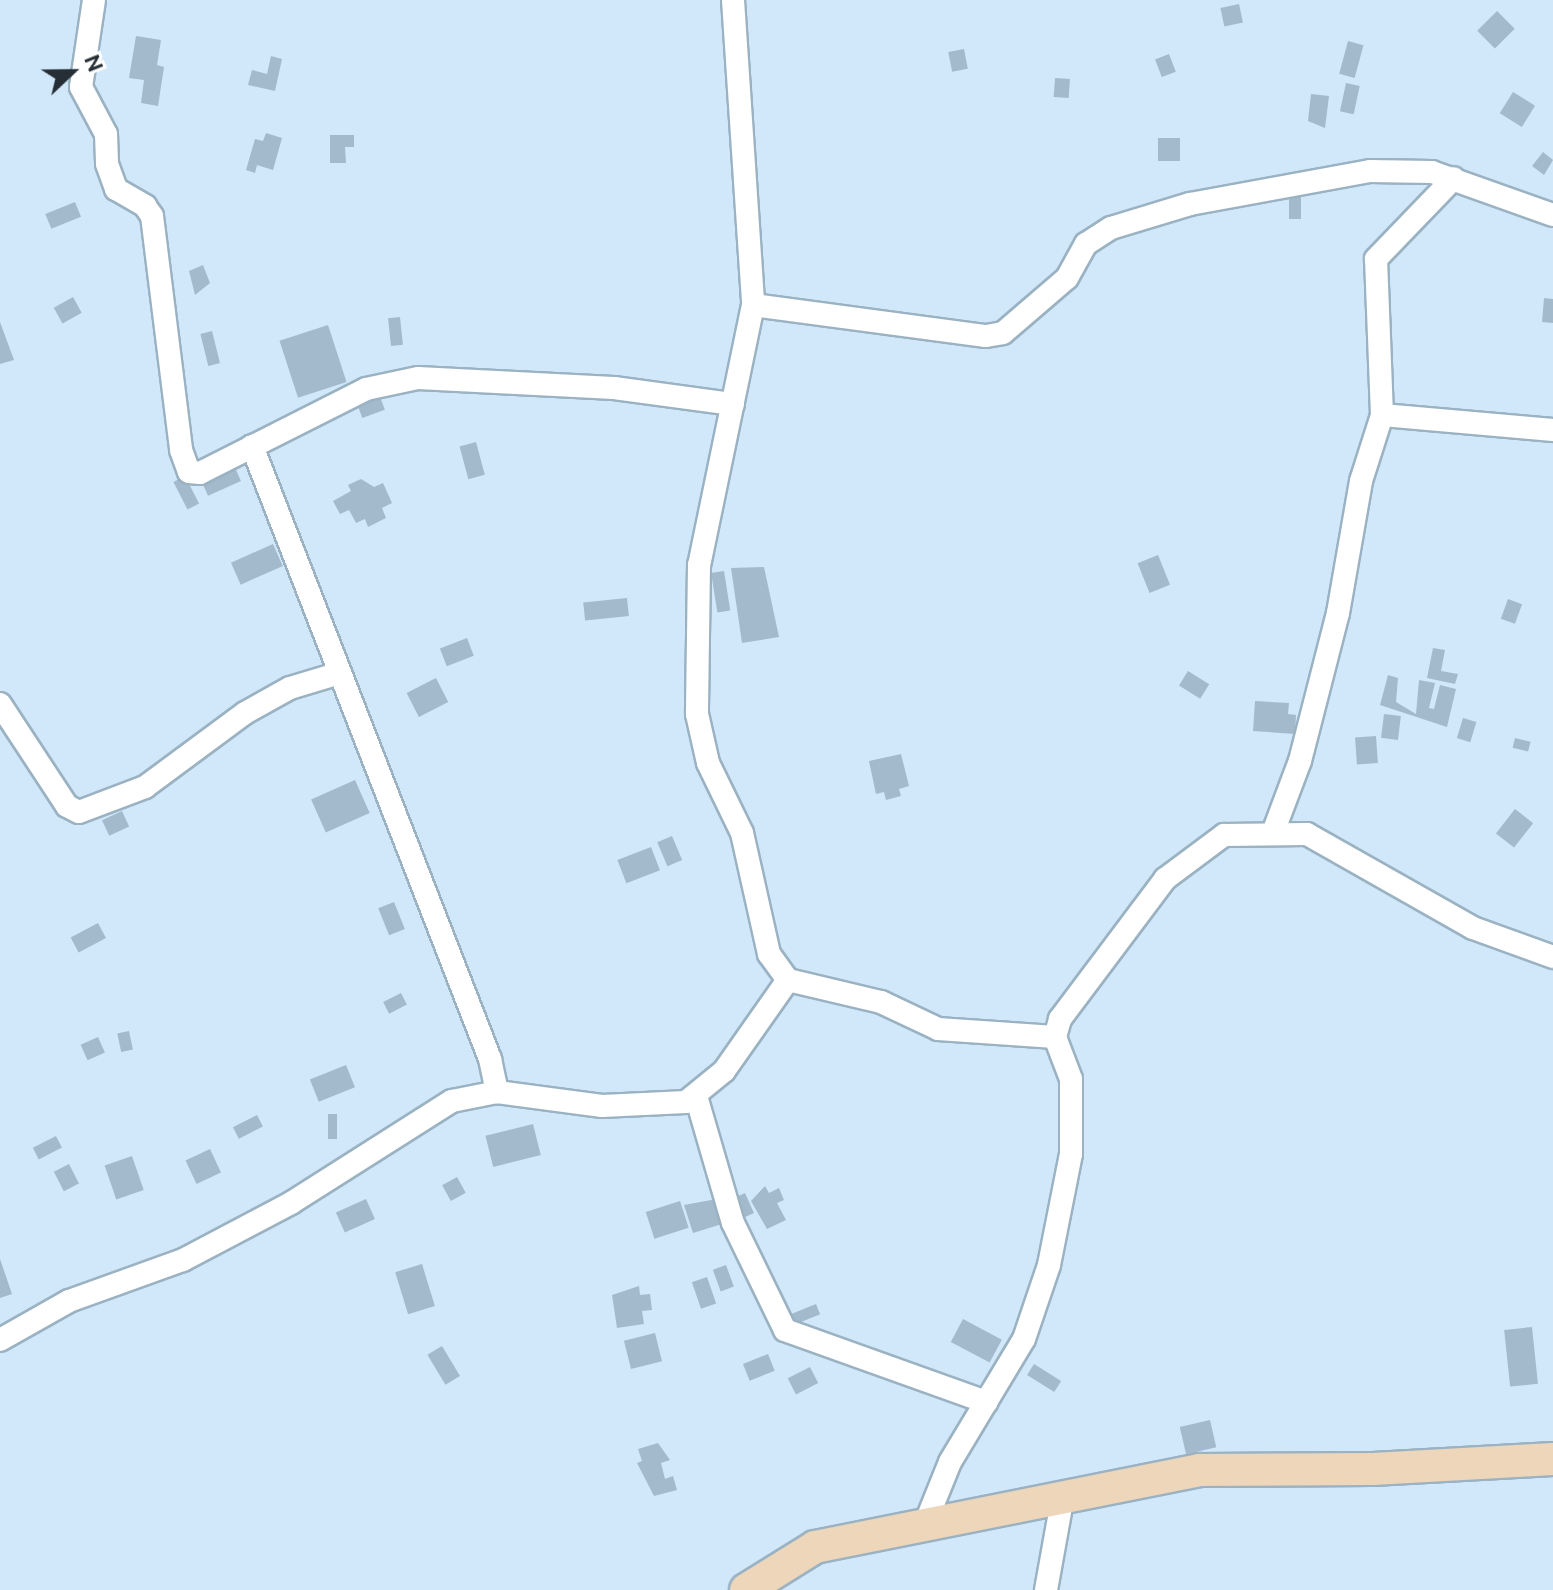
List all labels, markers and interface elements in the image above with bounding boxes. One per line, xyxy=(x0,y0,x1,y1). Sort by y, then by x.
north arrow xyxy=(32,32,112,112)
text: N xyxy=(80,51,109,75)

